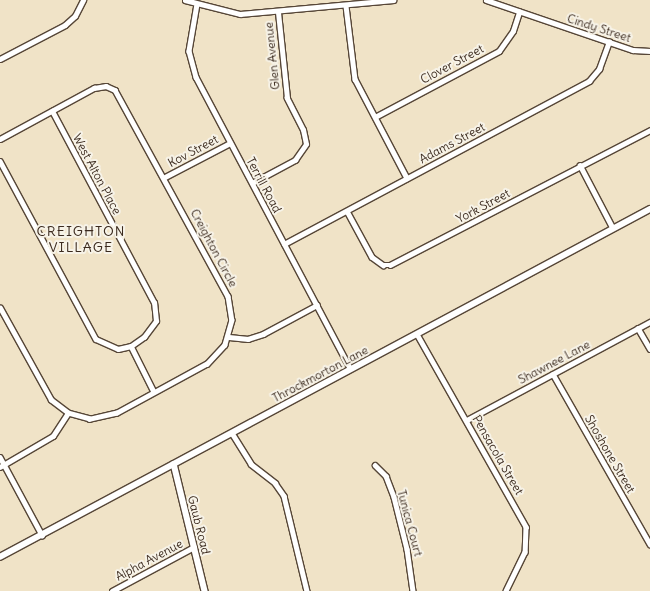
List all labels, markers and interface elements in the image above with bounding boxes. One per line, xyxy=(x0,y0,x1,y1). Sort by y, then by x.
street label: Cindy Street xyxy=(565,11,633,45)
street label: Glen Avenue xyxy=(261,22,283,90)
street label: Clover Street xyxy=(418,41,486,87)
street label: Adams Street xyxy=(417,120,487,166)
street label: West Alton Place xyxy=(70,131,124,217)
street label: Kov Street xyxy=(165,132,221,170)
street label: Terrill Road xyxy=(243,155,285,215)
street label: York Street xyxy=(454,186,512,226)
street label: Creighton Circle xyxy=(187,207,241,289)
district label: CREIGHTON VILLAGE xyxy=(35,223,127,256)
street label: Shawnee Lane xyxy=(516,337,592,387)
street label: Throckmorton Lane xyxy=(270,343,370,405)
street label: Shoshone Street xyxy=(582,412,638,496)
street label: Pensacola Street xyxy=(469,413,527,497)
street label: Tunica Court xyxy=(394,488,426,558)
street label: Gaub Road xyxy=(185,494,213,556)
street label: Alpha Avenue xyxy=(113,536,185,584)

